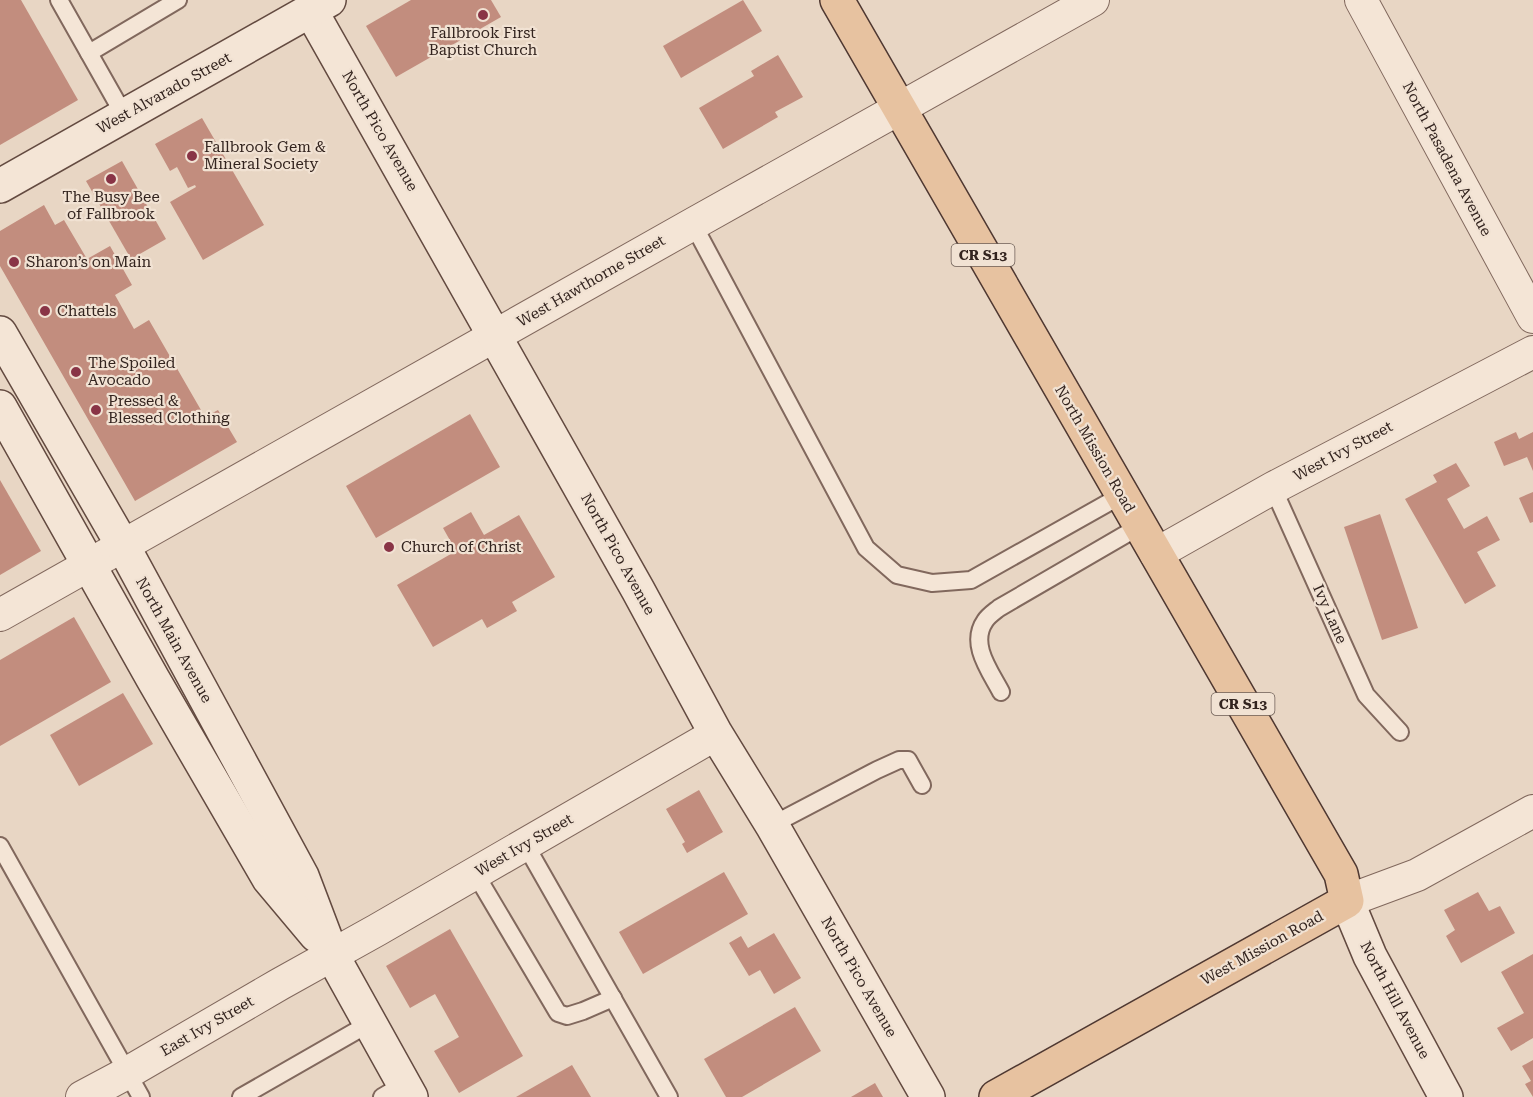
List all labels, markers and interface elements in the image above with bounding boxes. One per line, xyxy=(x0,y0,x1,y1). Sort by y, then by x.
marker: Fallbrook First Baptist Church xyxy=(476,8,490,22)
place label: Fallbrook First Baptist Church xyxy=(429,24,538,59)
street label: West Alvarado Street xyxy=(94,48,235,137)
street label: North Pico Avenue xyxy=(338,68,422,194)
street label: North Pasadena Avenue xyxy=(1399,79,1495,239)
place label: Fallbrook Gem & Mineral Society xyxy=(204,138,326,173)
marker: Fallbrook Gem & Mineral Society xyxy=(185,149,199,163)
marker: The Busy Bee of Fallbrook xyxy=(104,172,118,186)
place label: The Busy Bee of Fallbrook xyxy=(62,188,160,223)
street label: West Hawthorne Street xyxy=(514,231,668,331)
road number: CR S13 xyxy=(952,244,1014,266)
place label: Sharon’s on Main xyxy=(26,253,151,271)
marker: Sharon’s on Main xyxy=(7,255,21,269)
place label: Chattels xyxy=(57,302,116,320)
marker: Chattels xyxy=(38,304,52,318)
place label: The Spoiled Avocado xyxy=(88,354,176,389)
marker: The Spoiled Avocado xyxy=(69,365,83,379)
street label: North Mission Road xyxy=(1051,382,1139,516)
place label: Pressed & Blessed Clothing xyxy=(108,392,230,427)
marker: Pressed & Blessed Clothing xyxy=(89,403,103,417)
street label: West Ivy Street xyxy=(1290,417,1396,485)
street label: North Pico Avenue xyxy=(577,490,659,618)
place label: Church of Christ xyxy=(401,538,522,556)
marker: Church of Christ xyxy=(382,540,396,554)
street label: North Main Avenue xyxy=(132,574,216,706)
street label: Ivy Lane xyxy=(1309,582,1351,646)
road number: CR S13 xyxy=(1212,693,1274,715)
street label: West Ivy Street xyxy=(472,810,576,880)
street label: West Mission Road xyxy=(1198,907,1327,989)
street label: North Pico Avenue xyxy=(817,914,901,1040)
street label: North Hill Avenue xyxy=(1356,938,1434,1062)
street label: East Ivy Street xyxy=(157,992,257,1060)

